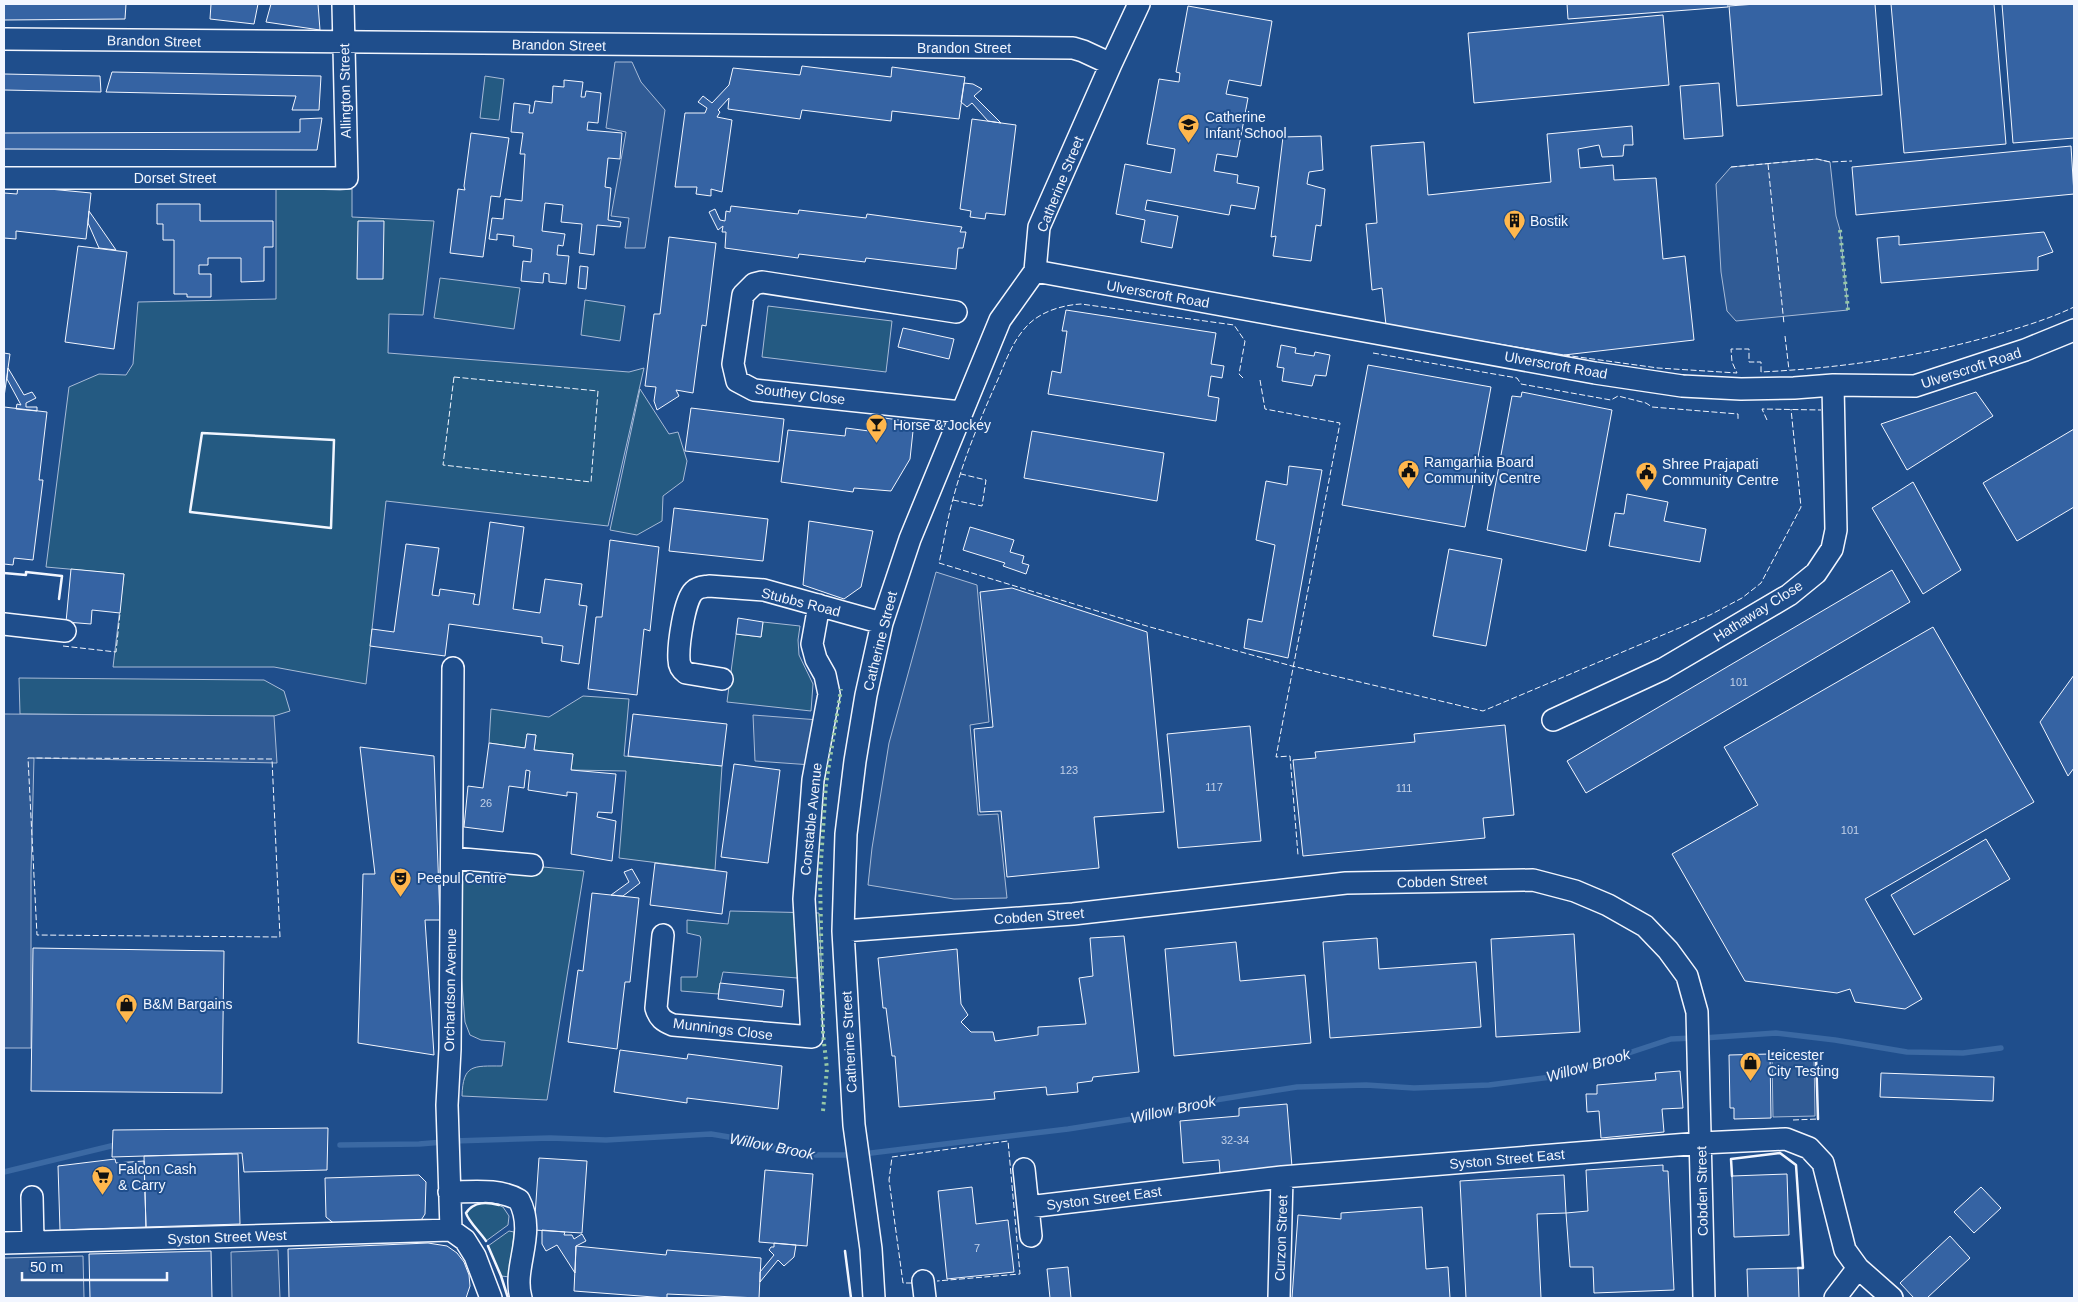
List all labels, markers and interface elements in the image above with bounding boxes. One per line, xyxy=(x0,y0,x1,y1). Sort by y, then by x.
street label: Brandon Street xyxy=(107,32,201,50)
street label: Brandon Street xyxy=(512,36,606,54)
street label: Brandon Street xyxy=(917,40,1011,56)
street label: Allington Street xyxy=(336,43,354,139)
place label: Catherine Infant School xyxy=(1205,109,1287,141)
school or university icon: Catherine Infant School xyxy=(1177,113,1201,144)
street label: Catherine Street xyxy=(1033,134,1087,234)
street label: Dorset Street xyxy=(134,170,216,186)
building icon: Bostik xyxy=(1502,209,1526,240)
place label: Bostik xyxy=(1530,213,1569,229)
street label: Ulverscroft Road xyxy=(1105,277,1211,311)
street label: Ulverscroft Road xyxy=(1919,344,2023,392)
street label: Ulverscroft Road xyxy=(1503,348,1609,382)
street label: Southey Close xyxy=(754,381,846,408)
bar icon: Horse & Jockey xyxy=(865,413,889,444)
place label: Horse & Jockey xyxy=(893,417,991,433)
place label: Ramgarhia Board Community Centre xyxy=(1424,454,1541,486)
place label: Shree Prajapati Community Centre xyxy=(1662,456,1779,488)
public building icon: Ramgarhia Board Community Centre xyxy=(1396,458,1420,489)
public building icon: Shree Prajapati Community Centre xyxy=(1634,460,1658,491)
street label: Hathaway Close xyxy=(1711,577,1806,645)
street label: Stubbs Road xyxy=(760,584,842,620)
street label: Catherine Street xyxy=(860,590,900,692)
house number: 101 xyxy=(1730,676,1748,688)
street label: Constable Avenue xyxy=(797,762,825,876)
house number: 123 xyxy=(1060,764,1078,776)
house number: 117 xyxy=(1205,781,1223,793)
house number: 111 xyxy=(1396,782,1412,794)
house number: 26 xyxy=(480,797,492,809)
house number: 101 xyxy=(1841,824,1859,836)
theatre icon: Peepul Centre xyxy=(389,866,413,897)
place label: Peepul Centre xyxy=(417,870,507,886)
street label: Cobden Street xyxy=(1397,871,1487,891)
street label: Cobden Street xyxy=(993,905,1085,927)
street label: Orchardson Avenue xyxy=(441,928,459,1052)
street label: Catherine Street xyxy=(838,991,860,1093)
shop icon: B&M Bargains xyxy=(115,992,139,1023)
place label: B&M Bargains xyxy=(143,996,232,1012)
street label: Munnings Close xyxy=(672,1015,774,1043)
water label: Willow Brook xyxy=(1544,1044,1633,1085)
place label: Leicester City Testing xyxy=(1767,1047,1839,1079)
shop icon: Leicester City Testing xyxy=(1739,1051,1763,1082)
water label: Willow Brook xyxy=(1129,1091,1219,1126)
water label: Willow Brook xyxy=(728,1129,818,1163)
house number: 32-34 xyxy=(1221,1134,1249,1146)
street label: Syston Street East xyxy=(1449,1146,1566,1172)
street label: Cobden Street xyxy=(1693,1146,1711,1236)
place label: Falcon Cash & Carry xyxy=(118,1161,197,1193)
supermarket icon: Falcon Cash & Carry xyxy=(90,1165,114,1196)
street label: Syston Street East xyxy=(1045,1183,1163,1213)
street label: Curzon Street xyxy=(1271,1194,1291,1281)
street label: Syston Street West xyxy=(167,1227,287,1247)
house number: 7 xyxy=(974,1242,980,1254)
scale bar xyxy=(22,1250,168,1282)
text: 50 m xyxy=(30,1258,63,1275)

